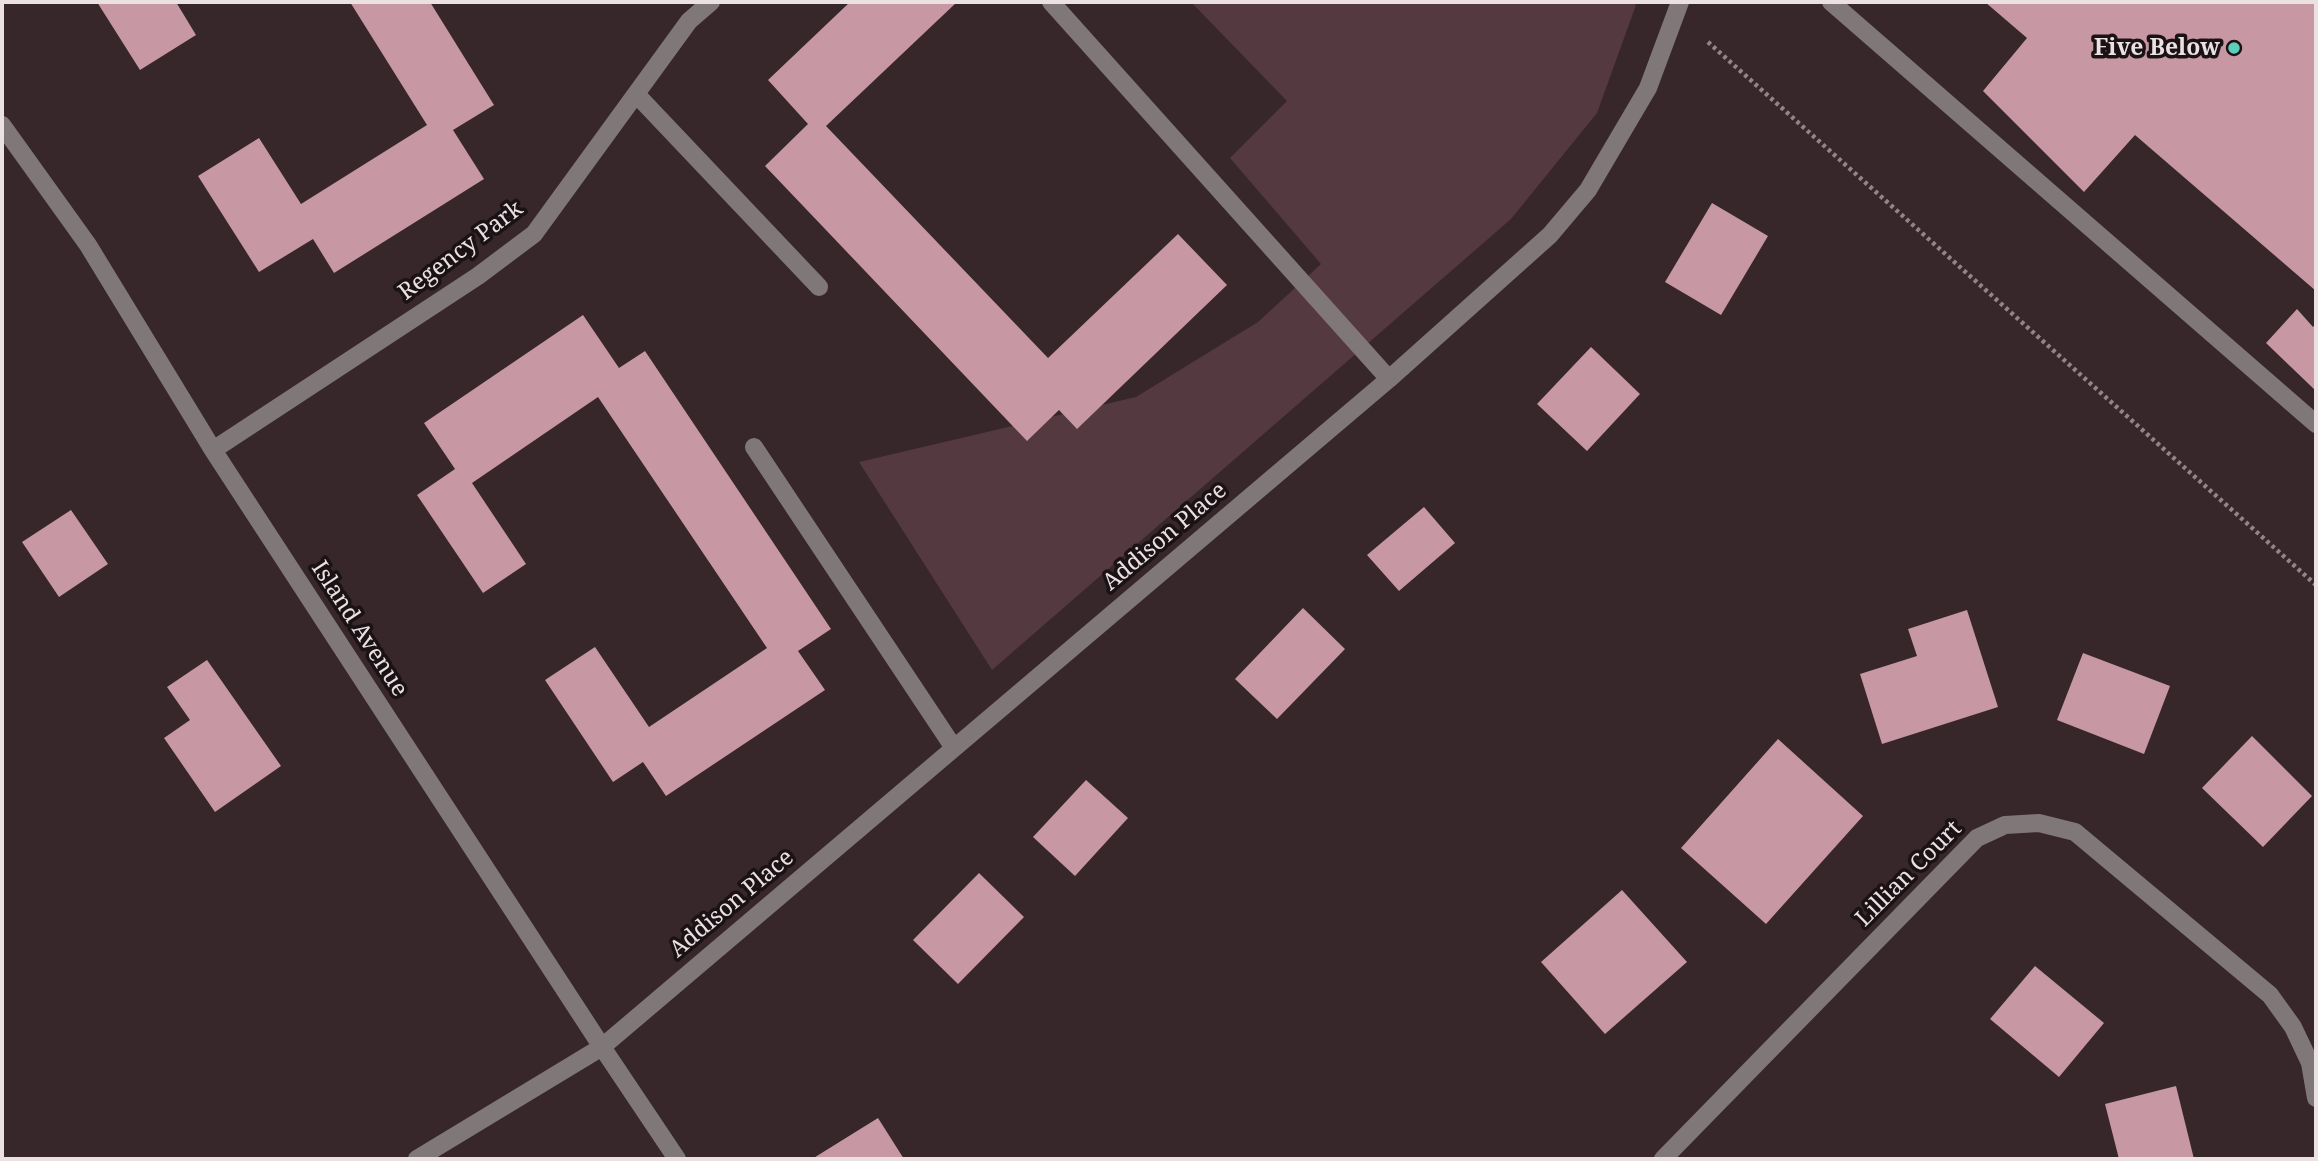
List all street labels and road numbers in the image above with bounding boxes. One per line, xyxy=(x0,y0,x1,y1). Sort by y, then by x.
street label: Regency Park xyxy=(393,195,529,307)
street label: Addison Place xyxy=(1097,477,1233,597)
street label: Island Avenue xyxy=(305,556,413,702)
street label: Lillian Court xyxy=(1850,815,1968,933)
street label: Addison Place xyxy=(664,844,800,964)

